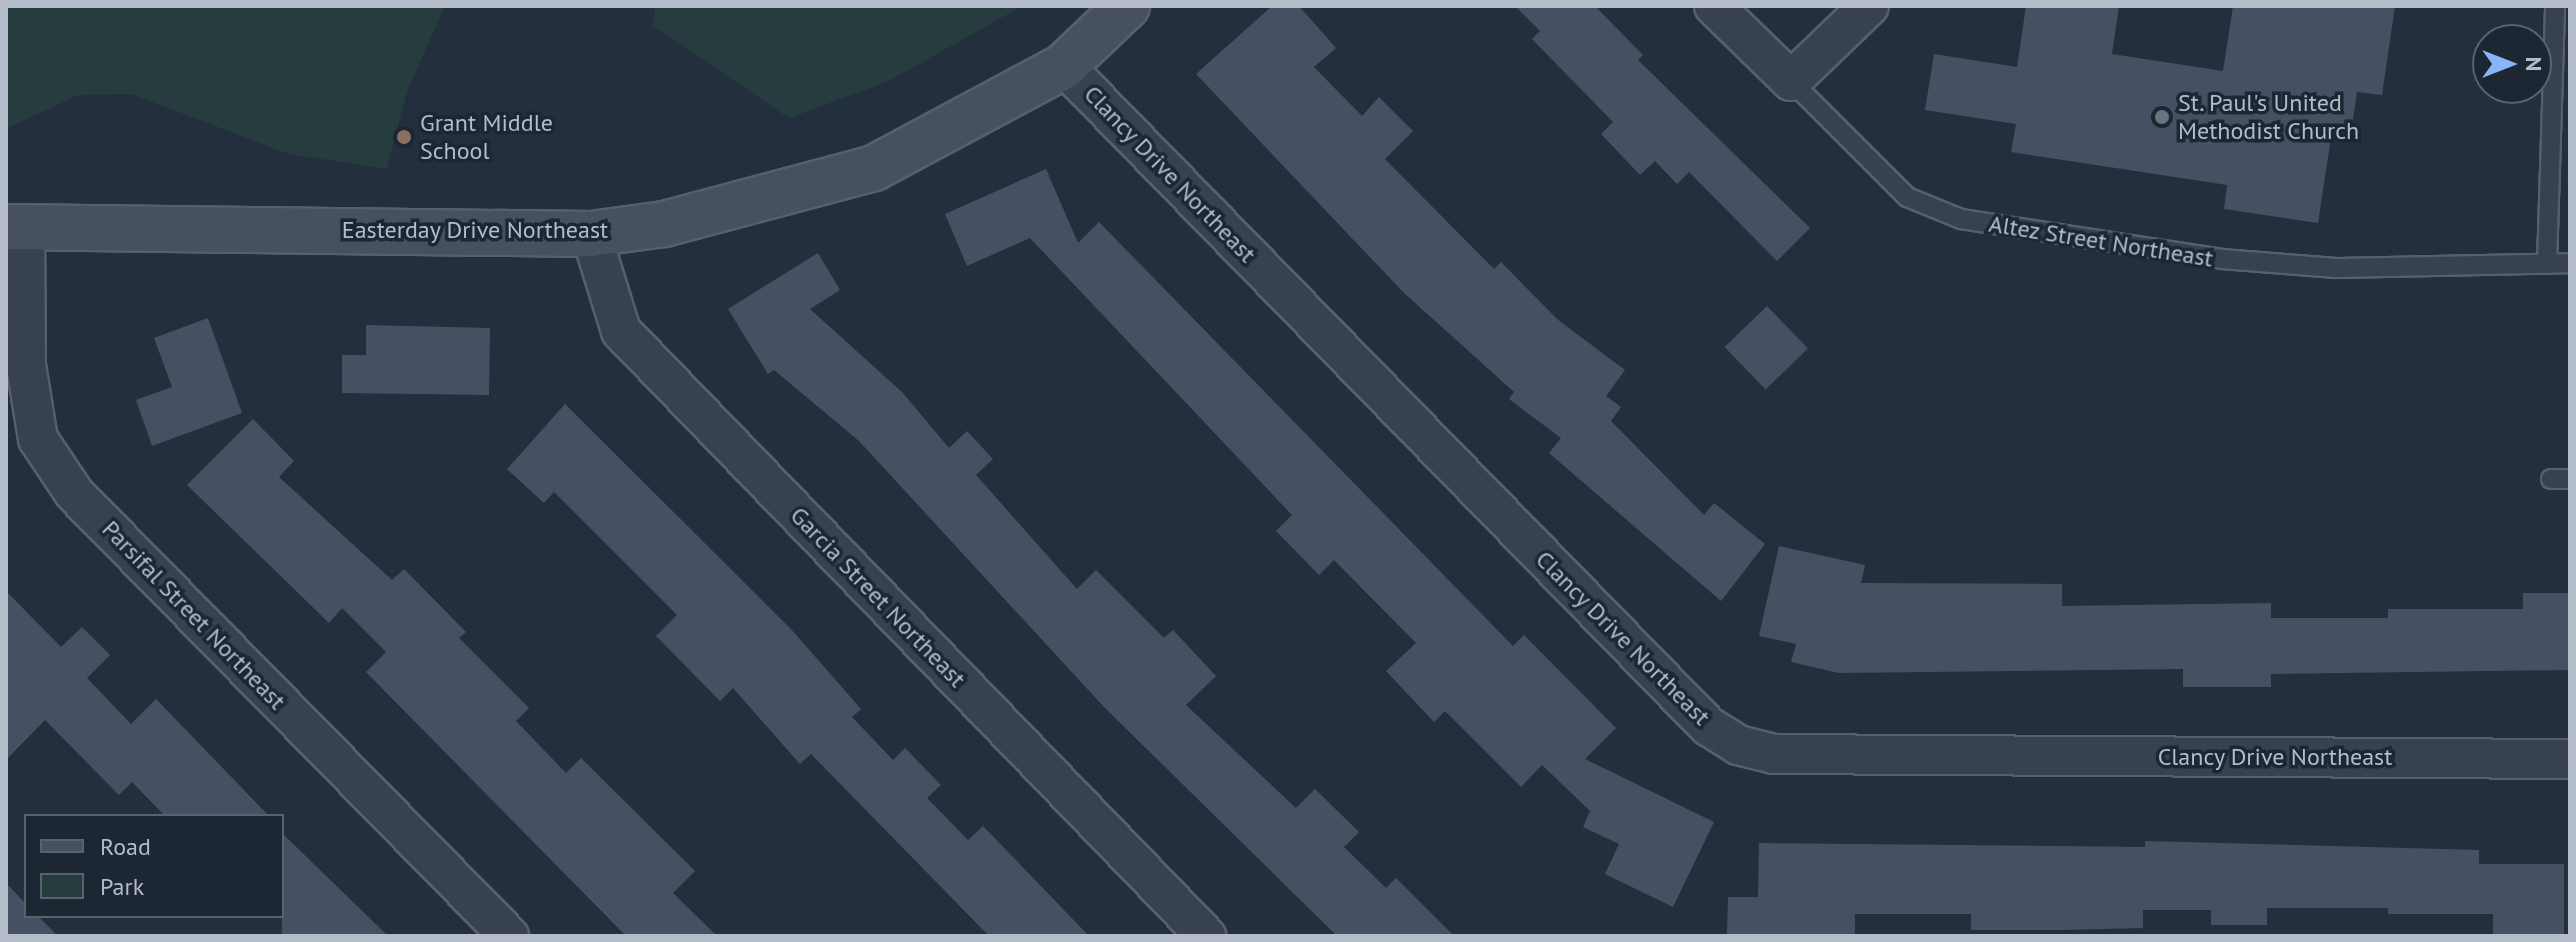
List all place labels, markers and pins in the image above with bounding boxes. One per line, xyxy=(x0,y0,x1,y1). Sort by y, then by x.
place label: St. Paul's United Methodist Church xyxy=(2178,89,2359,145)
marker: St. Paul's United Methodist Church xyxy=(2153,108,2171,126)
place label: Grant Middle School xyxy=(420,109,553,165)
marker: Grant Middle School xyxy=(395,128,413,146)

